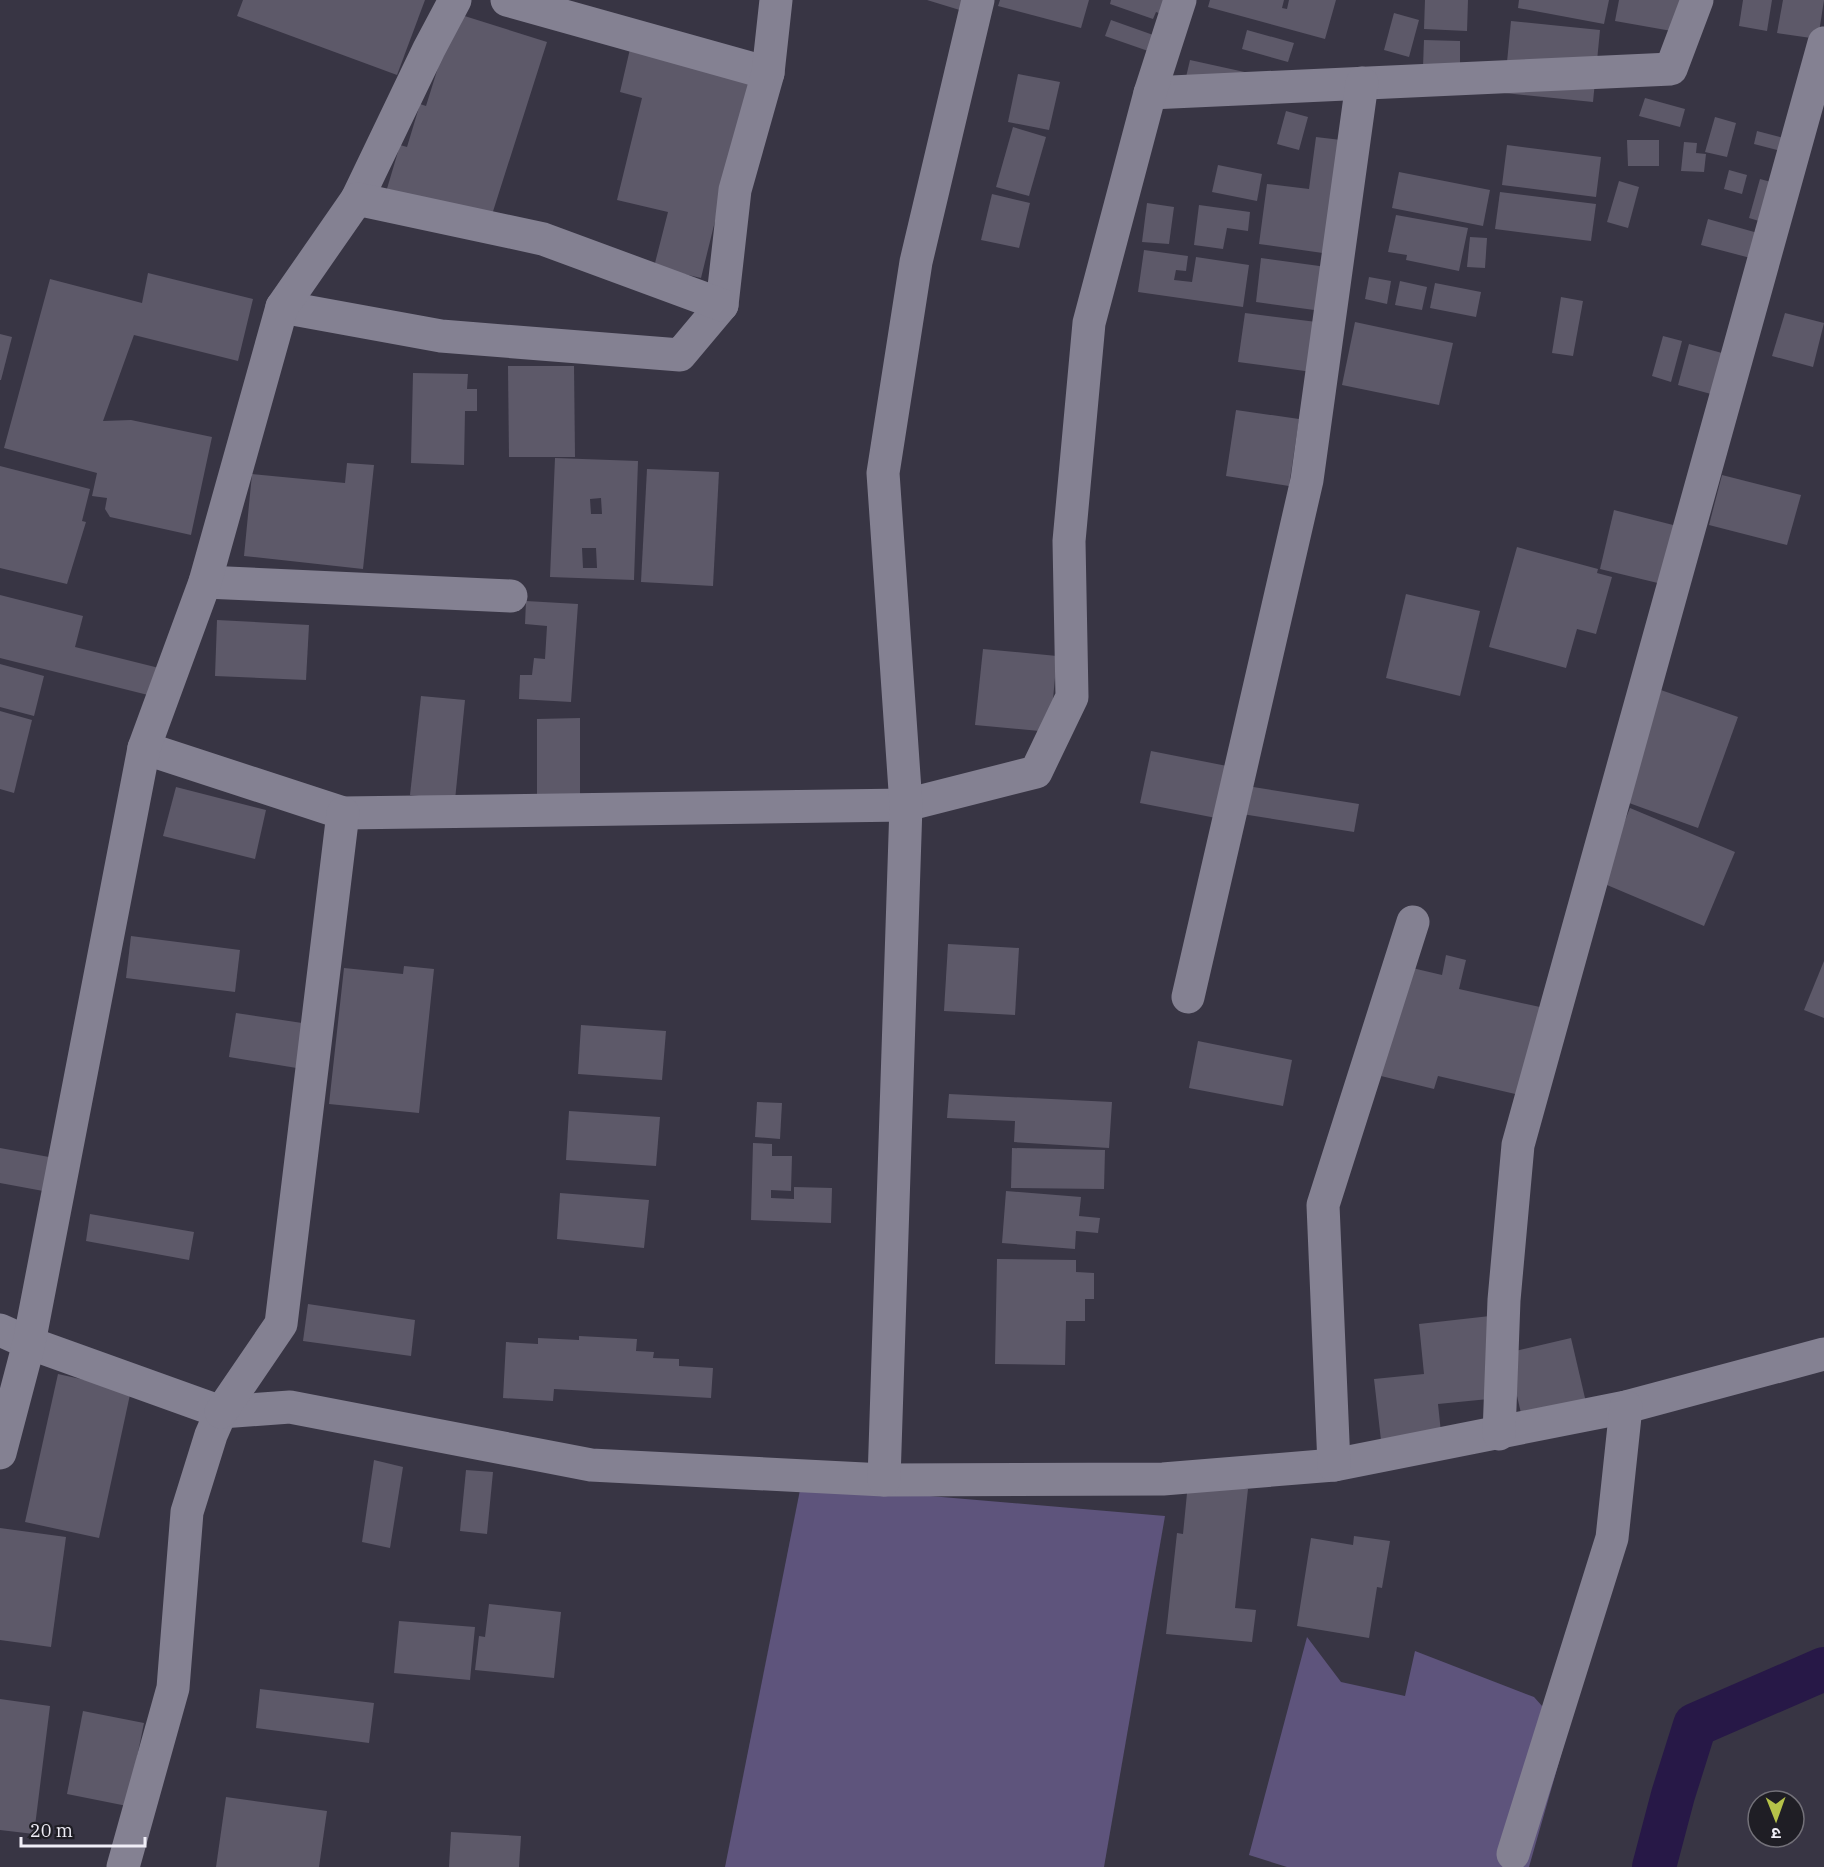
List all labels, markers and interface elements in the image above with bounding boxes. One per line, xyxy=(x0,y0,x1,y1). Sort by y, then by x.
north arrow xyxy=(1746,1789,1806,1849)
scale bar xyxy=(21,1810,146,1848)
text: 20 m xyxy=(30,1819,73,1842)
text: उ xyxy=(1771,1824,1781,1844)

